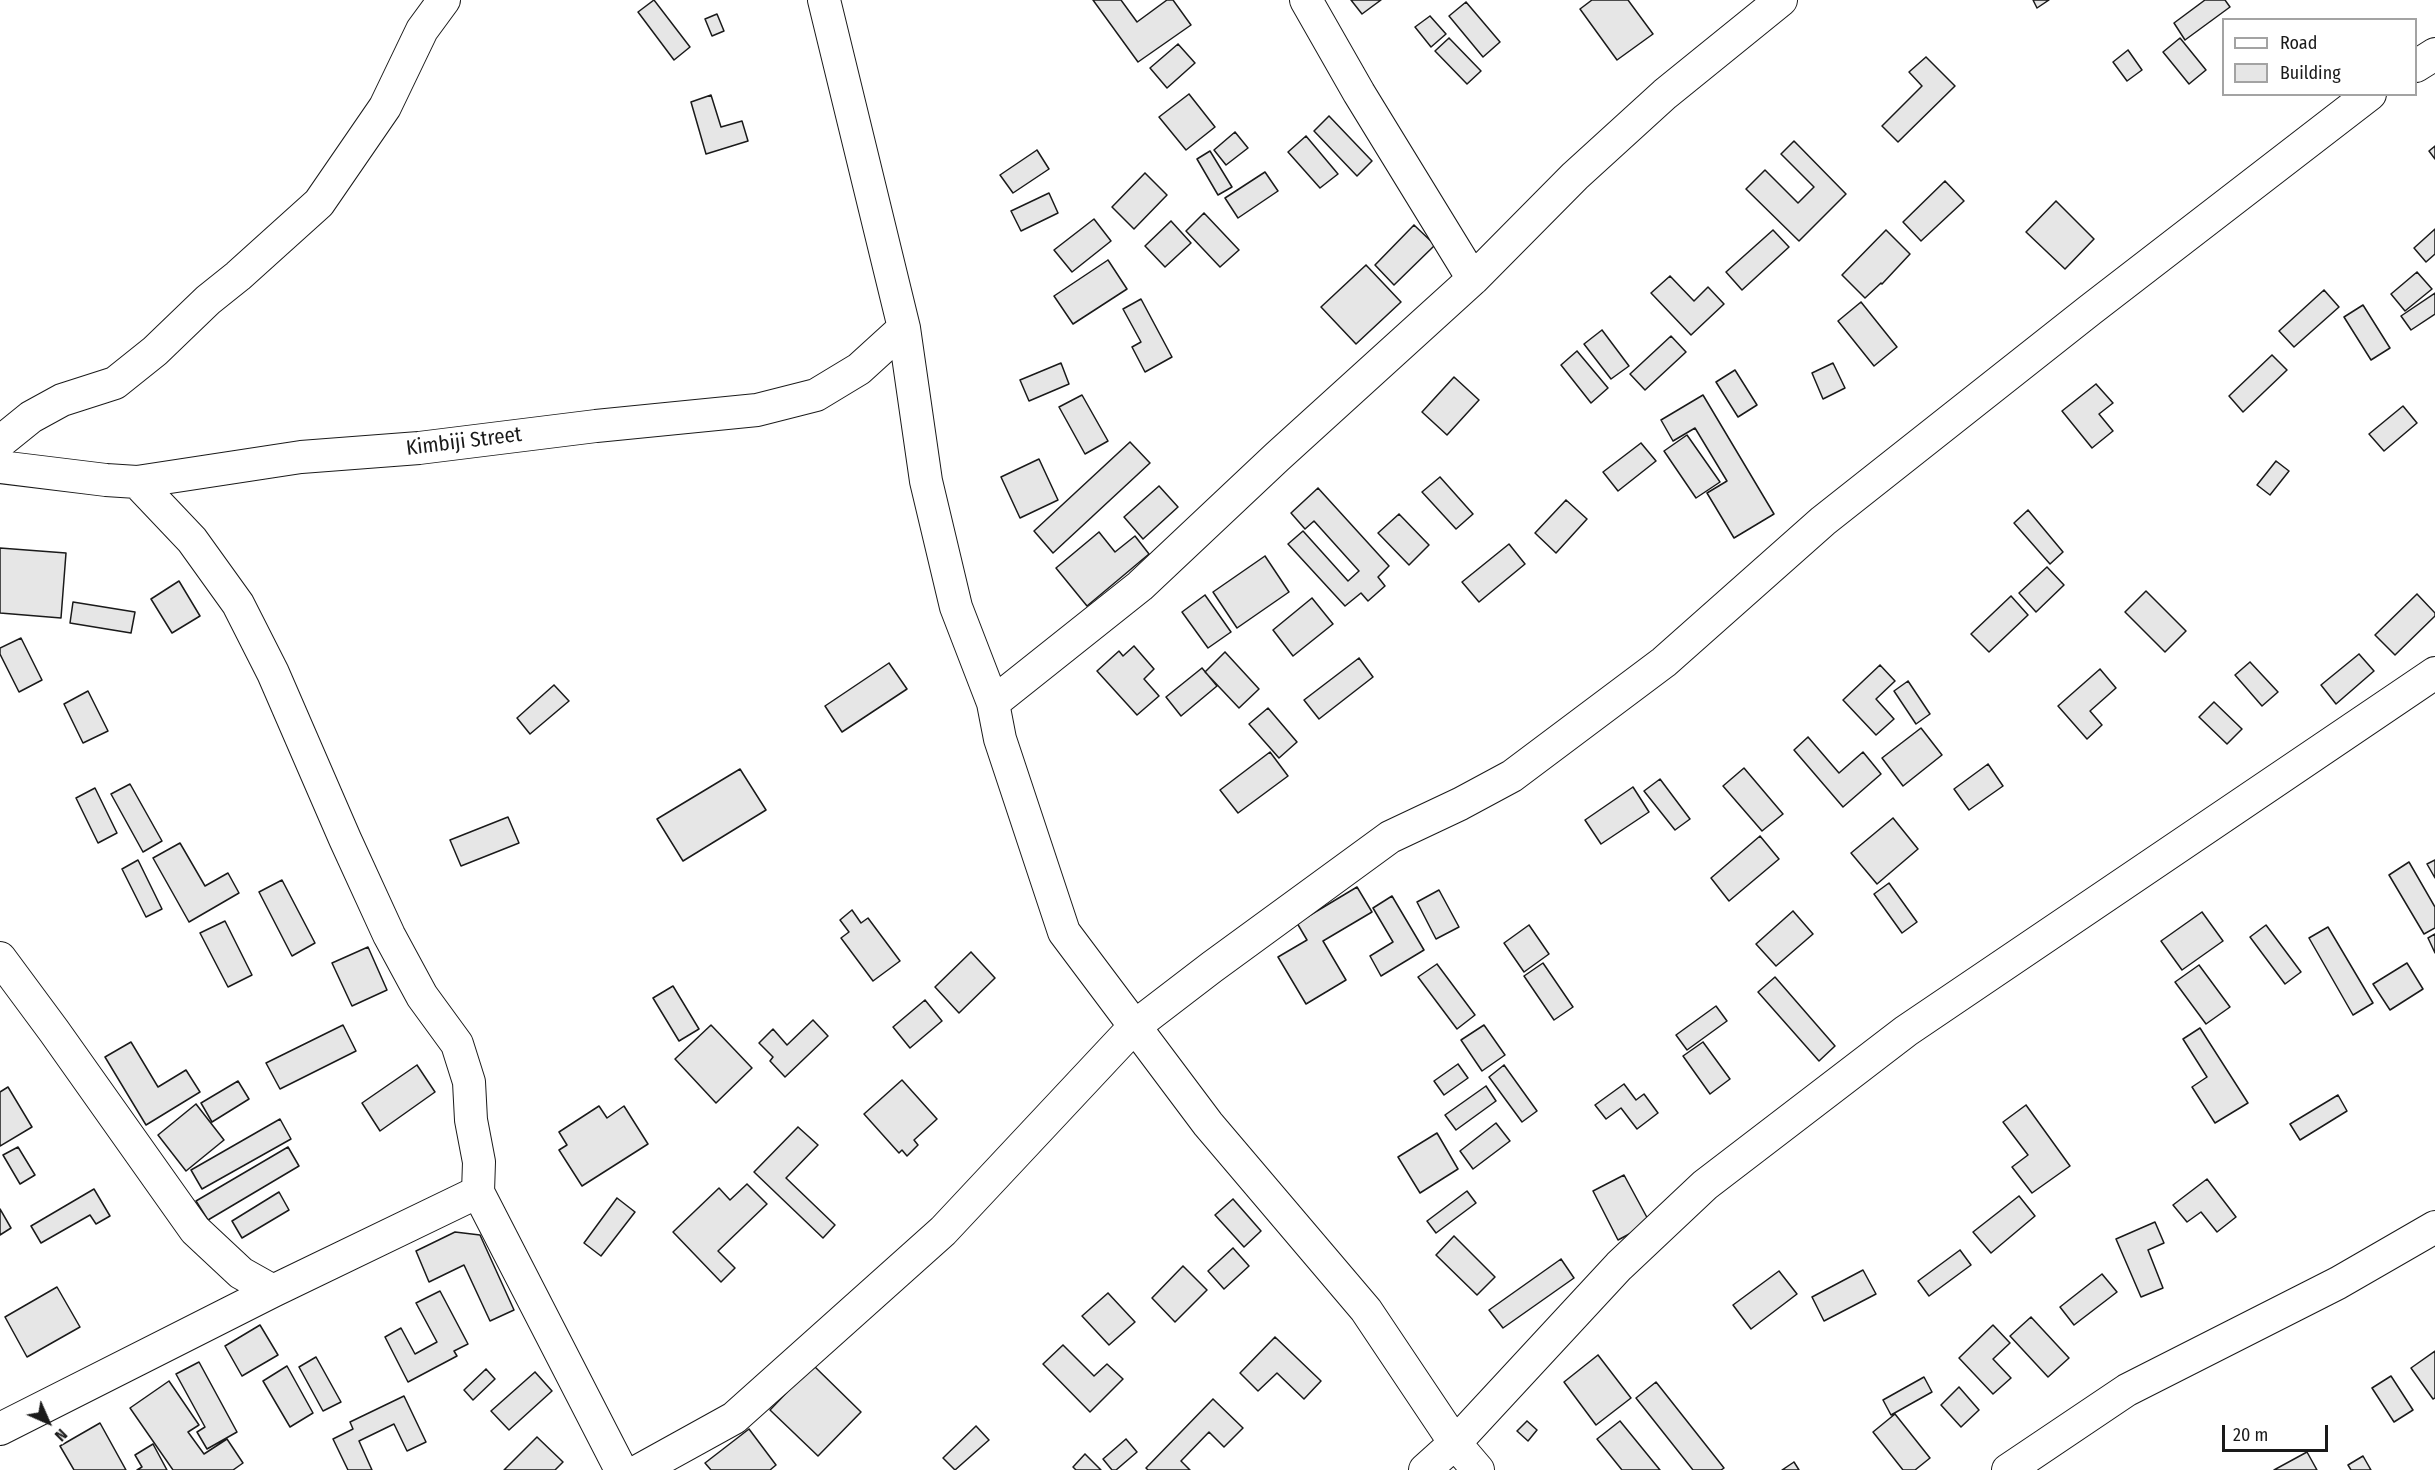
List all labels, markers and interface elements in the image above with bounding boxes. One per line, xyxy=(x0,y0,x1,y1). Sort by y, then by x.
legend xyxy=(2222,18,2417,96)
text: Road xyxy=(2280,32,2317,54)
text: Building xyxy=(2280,62,2341,84)
street label: Kimbiji Street xyxy=(405,422,523,462)
north arrow xyxy=(18,1392,78,1452)
scale bar xyxy=(2225,1413,2332,1451)
text: 20 m xyxy=(2233,1424,2268,1446)
text: N xyxy=(51,1425,71,1445)

